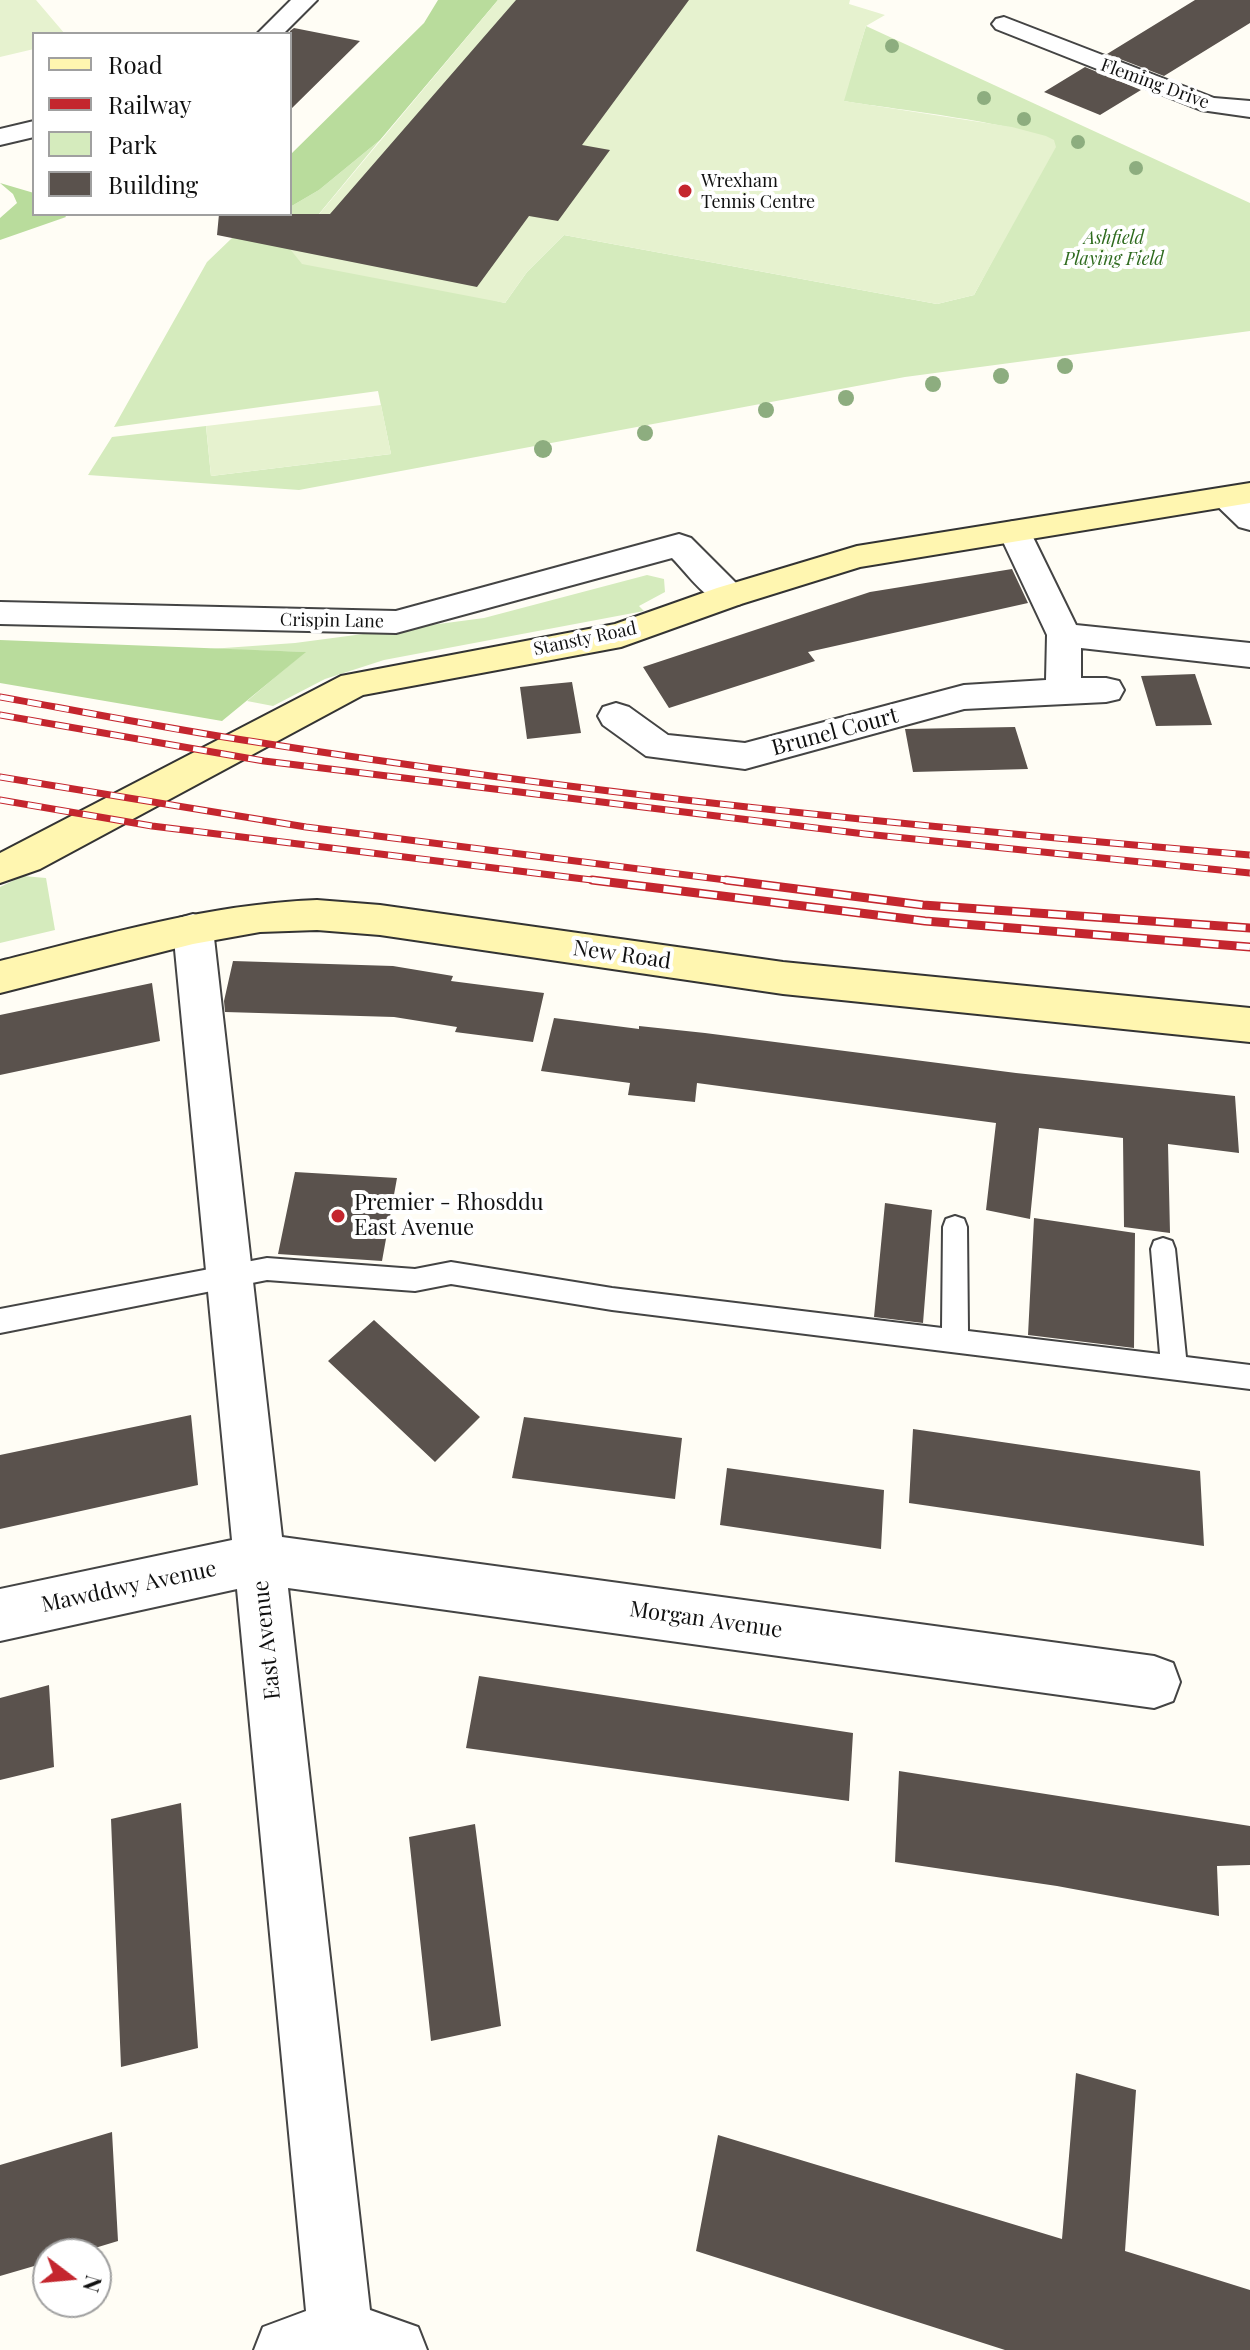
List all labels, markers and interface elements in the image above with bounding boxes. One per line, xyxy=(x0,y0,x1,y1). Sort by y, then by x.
legend xyxy=(32,32,292,216)
text: Road xyxy=(108,48,163,80)
street label: Fleming Drive xyxy=(1098,54,1212,114)
text: Railway xyxy=(108,88,192,120)
text: Park xyxy=(108,128,157,160)
text: Building xyxy=(108,168,198,200)
place label: Wrexham Tennis Centre xyxy=(701,170,815,212)
marker: Wrexham Tennis Centre xyxy=(676,182,694,200)
park label: Ashfield Playing Field xyxy=(1064,227,1164,270)
street label: Crispin Lane xyxy=(280,609,384,633)
street label: Stansty Road xyxy=(532,618,638,660)
street label: Brunel Court xyxy=(769,702,901,762)
street label: New Road xyxy=(571,935,673,975)
place label: Premier - Rhosddu East Avenue xyxy=(354,1190,544,1242)
marker: Premier - Rhosddu East Avenue xyxy=(329,1207,347,1225)
street label: Mawddwy Avenue xyxy=(39,1556,219,1618)
street label: East Avenue xyxy=(248,1579,286,1701)
street label: Morgan Avenue xyxy=(628,1596,784,1644)
north arrow xyxy=(32,2238,112,2318)
text: N xyxy=(77,2272,110,2296)

